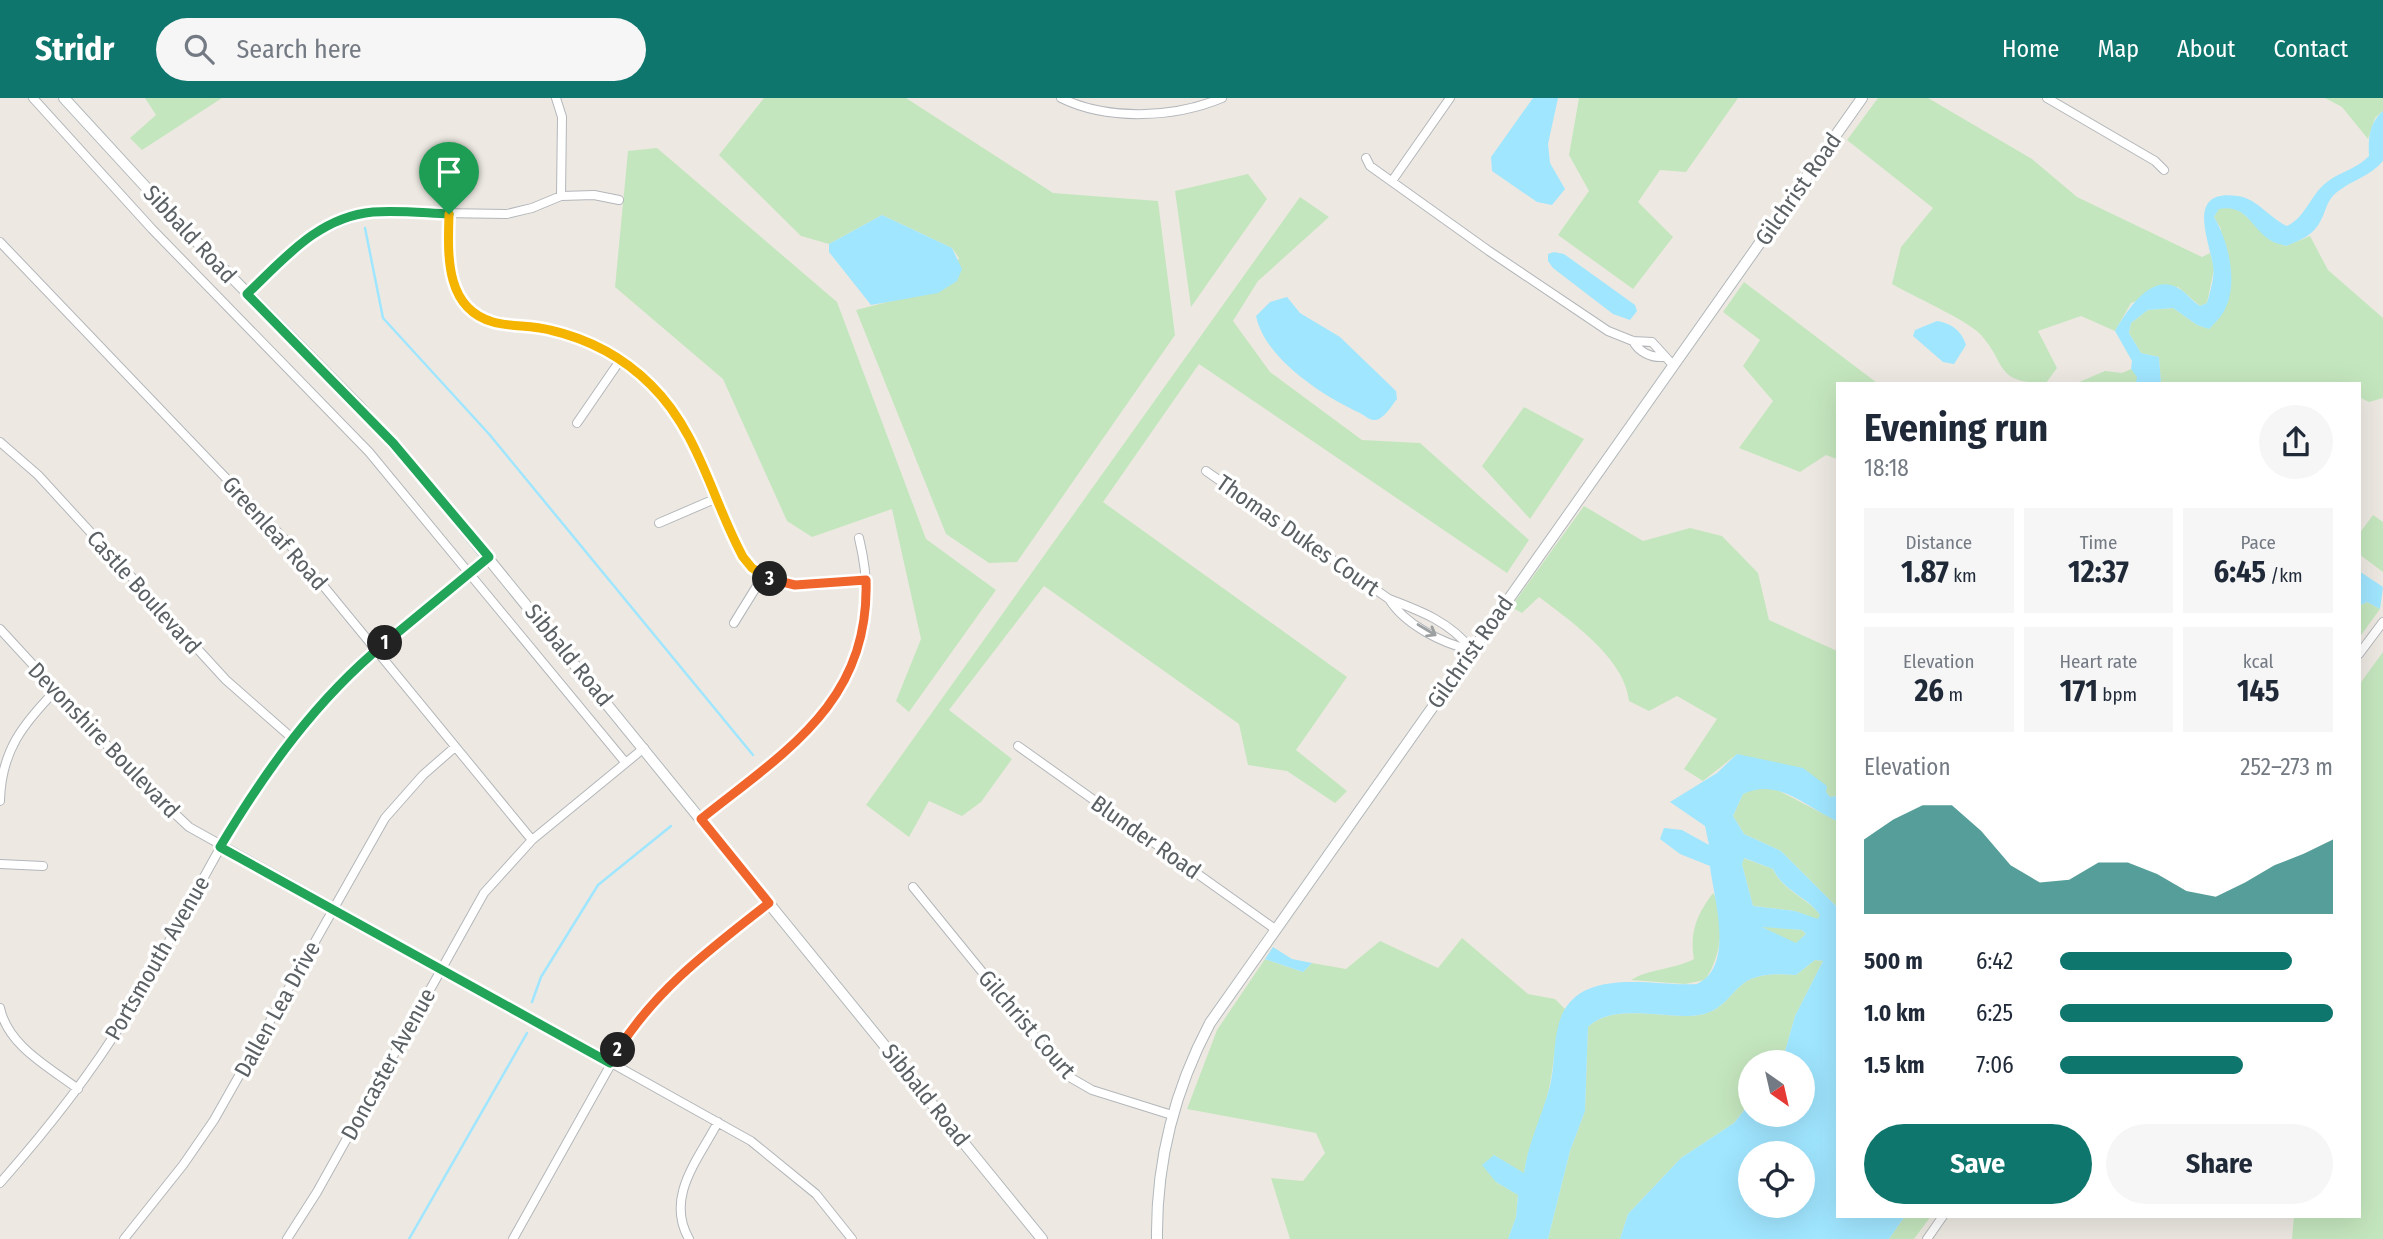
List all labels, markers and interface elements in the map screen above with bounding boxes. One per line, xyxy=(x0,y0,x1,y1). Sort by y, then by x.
search box xyxy=(156,18,646,81)
text: Stridr xyxy=(35,29,114,69)
icon: search xyxy=(180,30,218,68)
text: Search here xyxy=(236,34,362,65)
text: Home xyxy=(2002,35,2059,63)
text: Map xyxy=(2097,35,2139,63)
text: About xyxy=(2177,35,2235,63)
text: Contact xyxy=(2273,35,2348,63)
street label: Gilchrist Road xyxy=(1749,127,1847,251)
pin xyxy=(419,142,479,214)
icon: arrive xyxy=(430,153,468,191)
street label: Sibbald Road xyxy=(138,179,242,289)
text: Evening run xyxy=(1864,405,2048,451)
button: share xyxy=(2259,405,2333,479)
text: 18:18 xyxy=(1864,454,1909,482)
street label: Thomas Dukes Court xyxy=(1211,468,1385,602)
street label: Greenleaf Road xyxy=(216,470,334,596)
street label: Castle Boulevard xyxy=(81,524,207,660)
text: Distance xyxy=(1906,531,1972,554)
text: Time xyxy=(2080,531,2117,554)
text: Pace xyxy=(2240,531,2276,554)
text: 1.87 xyxy=(1901,554,1949,590)
text: 12:37 xyxy=(2068,554,2129,590)
text: 6:45 xyxy=(2214,554,2266,590)
pin: 3 xyxy=(752,561,788,596)
text: km xyxy=(1949,564,1977,587)
text: /km xyxy=(2266,564,2303,587)
text: 3 xyxy=(765,567,774,590)
street label: Gilchrist Road xyxy=(1421,590,1519,714)
street label: Sibbald Road xyxy=(519,598,619,712)
one-way arrow xyxy=(1416,624,1436,638)
pin: 1 xyxy=(368,626,402,660)
text: 1 xyxy=(380,631,389,654)
text: Elevation xyxy=(1903,650,1975,673)
text: Heart rate xyxy=(2059,650,2138,673)
text: kcal xyxy=(2243,650,2274,673)
street label: Devonshire Boulevard xyxy=(22,656,186,824)
text: 26 xyxy=(1914,673,1944,709)
text: 171 xyxy=(2060,673,2098,709)
text: 145 xyxy=(2237,673,2279,709)
text: m xyxy=(1944,683,1963,706)
text: bpm xyxy=(2098,683,2137,706)
text: Elevation xyxy=(1864,753,1951,781)
text: 252–273 m xyxy=(2240,753,2333,781)
street label: Blunder Road xyxy=(1086,789,1206,885)
street label: Portsmouth Avenue xyxy=(99,871,215,1045)
street label: Dallen Lea Drive xyxy=(228,936,326,1082)
text: 500 m xyxy=(1864,947,1923,975)
text: 6:42 xyxy=(1976,947,2013,975)
street label: Gilchrist Court xyxy=(972,964,1082,1084)
street label: Doncaster Avenue xyxy=(335,983,441,1145)
text: 1.0 km xyxy=(1864,999,1925,1027)
text: 6:25 xyxy=(1976,999,2013,1027)
pin: 2 xyxy=(600,1032,636,1068)
text: 2 xyxy=(613,1038,622,1061)
street label: Sibbald Road xyxy=(876,1038,976,1152)
north arrow xyxy=(1738,1050,1815,1127)
map controls xyxy=(1738,1050,1815,1218)
text: 1.5 km xyxy=(1864,1051,1925,1079)
text: 7:06 xyxy=(1976,1051,2014,1079)
button: Save xyxy=(1864,1124,2092,1204)
button: Share xyxy=(2106,1124,2333,1204)
button: locate xyxy=(1738,1141,1815,1218)

